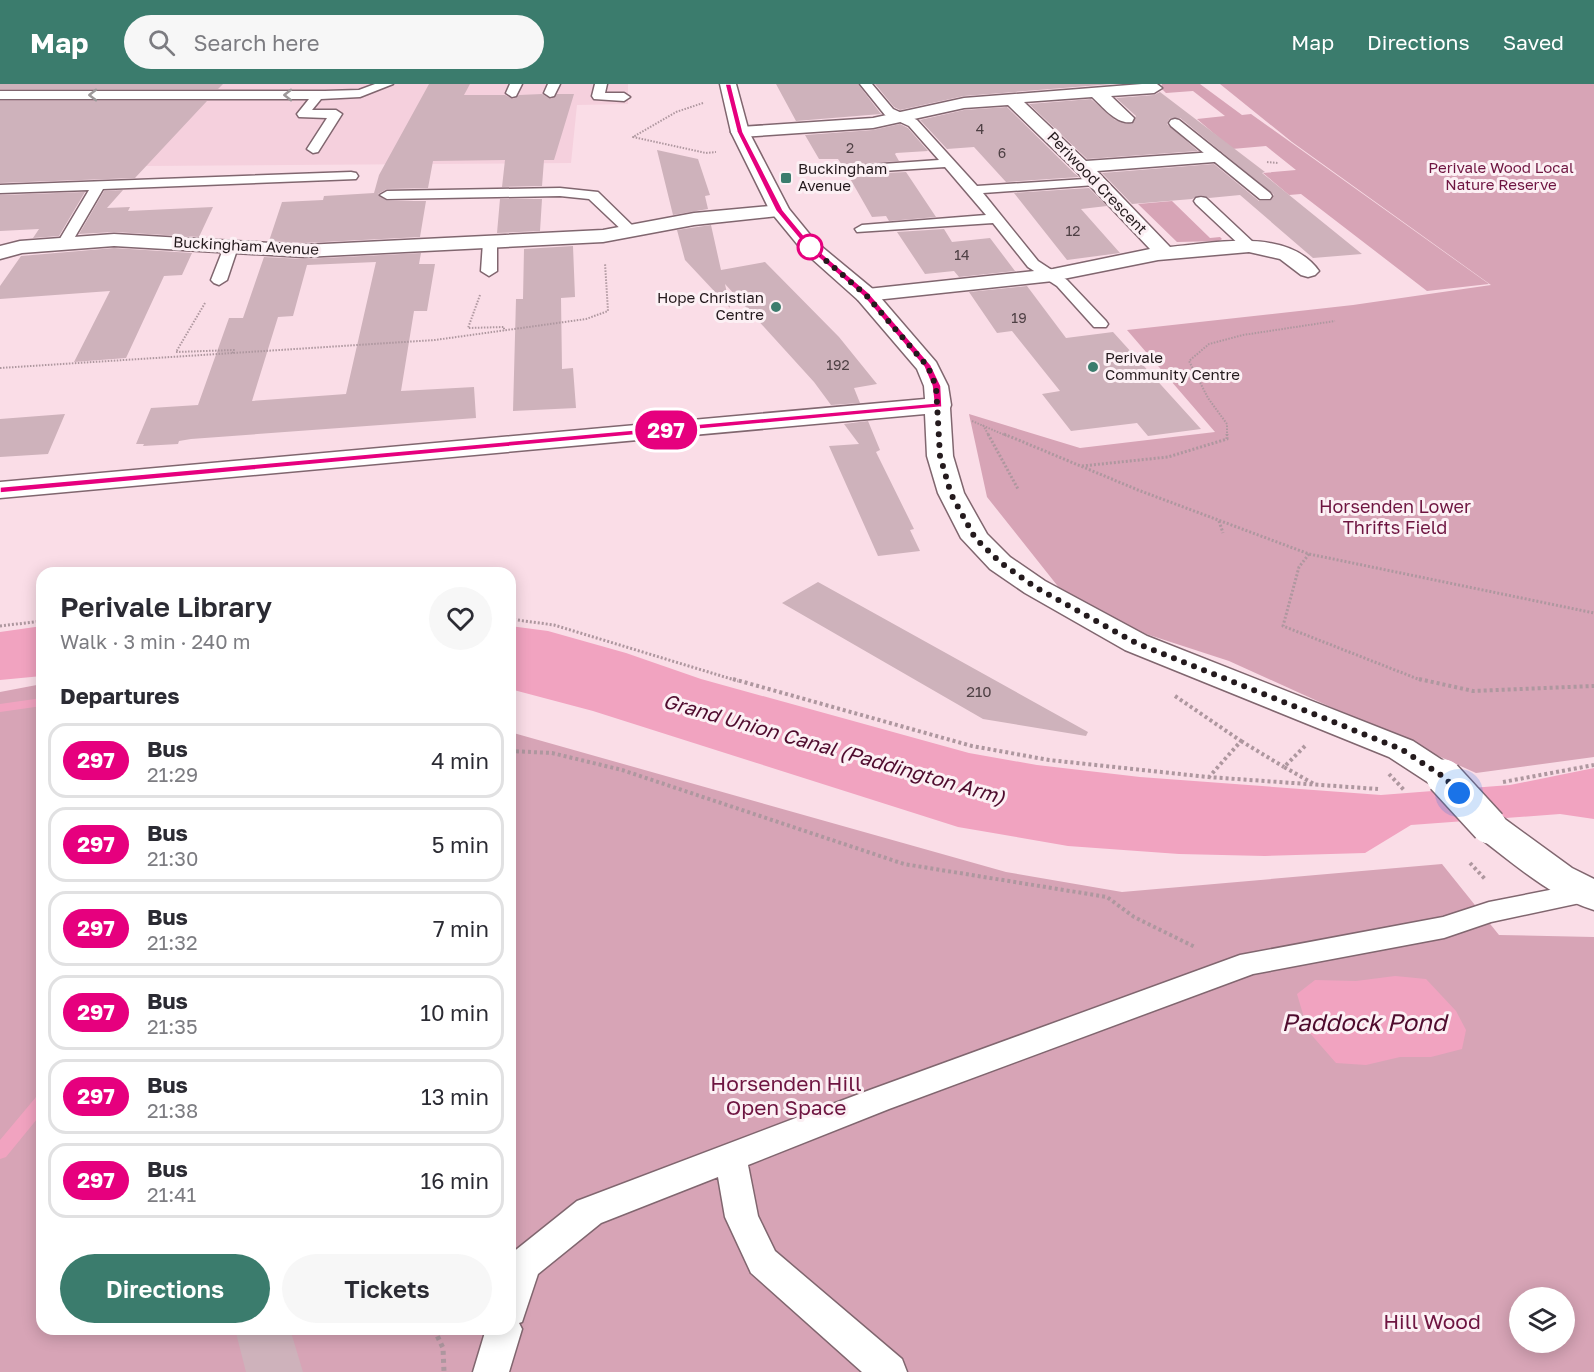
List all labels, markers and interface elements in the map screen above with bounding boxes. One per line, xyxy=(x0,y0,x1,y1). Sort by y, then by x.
search box xyxy=(124,15,544,69)
text: Map xyxy=(30,26,88,59)
icon: search xyxy=(145,26,178,59)
text: Search here xyxy=(193,29,319,56)
text: Map xyxy=(1291,29,1334,55)
text: Directions xyxy=(1367,29,1470,55)
text: Saved xyxy=(1503,29,1564,55)
one-way arrow xyxy=(88,89,97,102)
one-way arrow xyxy=(283,89,292,101)
house number: 4 xyxy=(976,120,984,137)
street label: Periwood Crescent xyxy=(1044,127,1151,237)
house number: 2 xyxy=(846,139,854,156)
house number: 6 xyxy=(998,144,1006,161)
park label: Perivale Wood Local Nature Reserve xyxy=(1428,158,1574,193)
place label: Buckingham Avenue xyxy=(798,159,887,194)
marker: Buckingham Avenue xyxy=(779,171,793,185)
house number: 12 xyxy=(1066,222,1080,239)
street label: Buckingham Avenue xyxy=(173,232,320,258)
unlabelled marker xyxy=(797,234,823,260)
house number: 14 xyxy=(954,246,970,263)
place label: Hope Christian Centre xyxy=(657,288,764,323)
marker: Hope Christian Centre xyxy=(769,300,783,314)
house number: 19 xyxy=(1011,309,1027,326)
place label: Perivale Community Centre xyxy=(1105,348,1240,383)
house number: 192 xyxy=(826,356,850,373)
marker: Perivale Community Centre xyxy=(1086,360,1100,374)
line badge: 297 xyxy=(632,410,700,450)
text: 297 xyxy=(647,417,685,443)
park label: Horsenden Lower Thrifts Field xyxy=(1319,495,1471,538)
button: heart xyxy=(429,587,492,650)
text: Perivale Library xyxy=(60,590,272,623)
text: Walk · 3 min · 240 m xyxy=(60,629,250,653)
text: Departures xyxy=(60,682,179,709)
house number: 210 xyxy=(966,682,992,700)
water label: Grand Union Canal (Paddington Arm) xyxy=(660,688,1008,809)
text: Bus xyxy=(147,735,188,762)
text: 297 xyxy=(77,747,115,773)
text: 4 min xyxy=(431,747,489,774)
text: 21:29 xyxy=(147,762,198,786)
your location xyxy=(1444,778,1474,808)
text: Bus xyxy=(147,819,188,846)
text: 297 xyxy=(77,831,115,857)
text: 5 min xyxy=(432,831,489,858)
text: 21:30 xyxy=(147,846,198,870)
text: Bus xyxy=(147,903,188,930)
text: 297 xyxy=(77,915,115,941)
text: 7 min xyxy=(433,915,489,942)
text: 21:32 xyxy=(147,930,198,954)
text: Bus xyxy=(147,987,188,1014)
text: 297 xyxy=(77,999,115,1025)
text: 10 min xyxy=(420,999,489,1026)
water label: Paddock Pond xyxy=(1282,1007,1450,1036)
text: 21:35 xyxy=(147,1014,198,1038)
park label: Horsenden Hill Open Space xyxy=(710,1070,862,1120)
text: Bus xyxy=(147,1071,188,1098)
text: 297 xyxy=(77,1083,115,1109)
text: 13 min xyxy=(421,1083,489,1110)
text: 21:38 xyxy=(147,1098,198,1122)
text: Bus xyxy=(147,1155,188,1182)
text: 297 xyxy=(77,1167,115,1193)
text: 16 min xyxy=(421,1167,489,1194)
text: 21:41 xyxy=(147,1182,196,1206)
button: Directions xyxy=(60,1254,270,1323)
button: Tickets xyxy=(282,1254,492,1323)
map controls xyxy=(1509,1287,1575,1353)
button: layers xyxy=(1509,1287,1575,1353)
park label: Hill Wood xyxy=(1383,1308,1481,1334)

